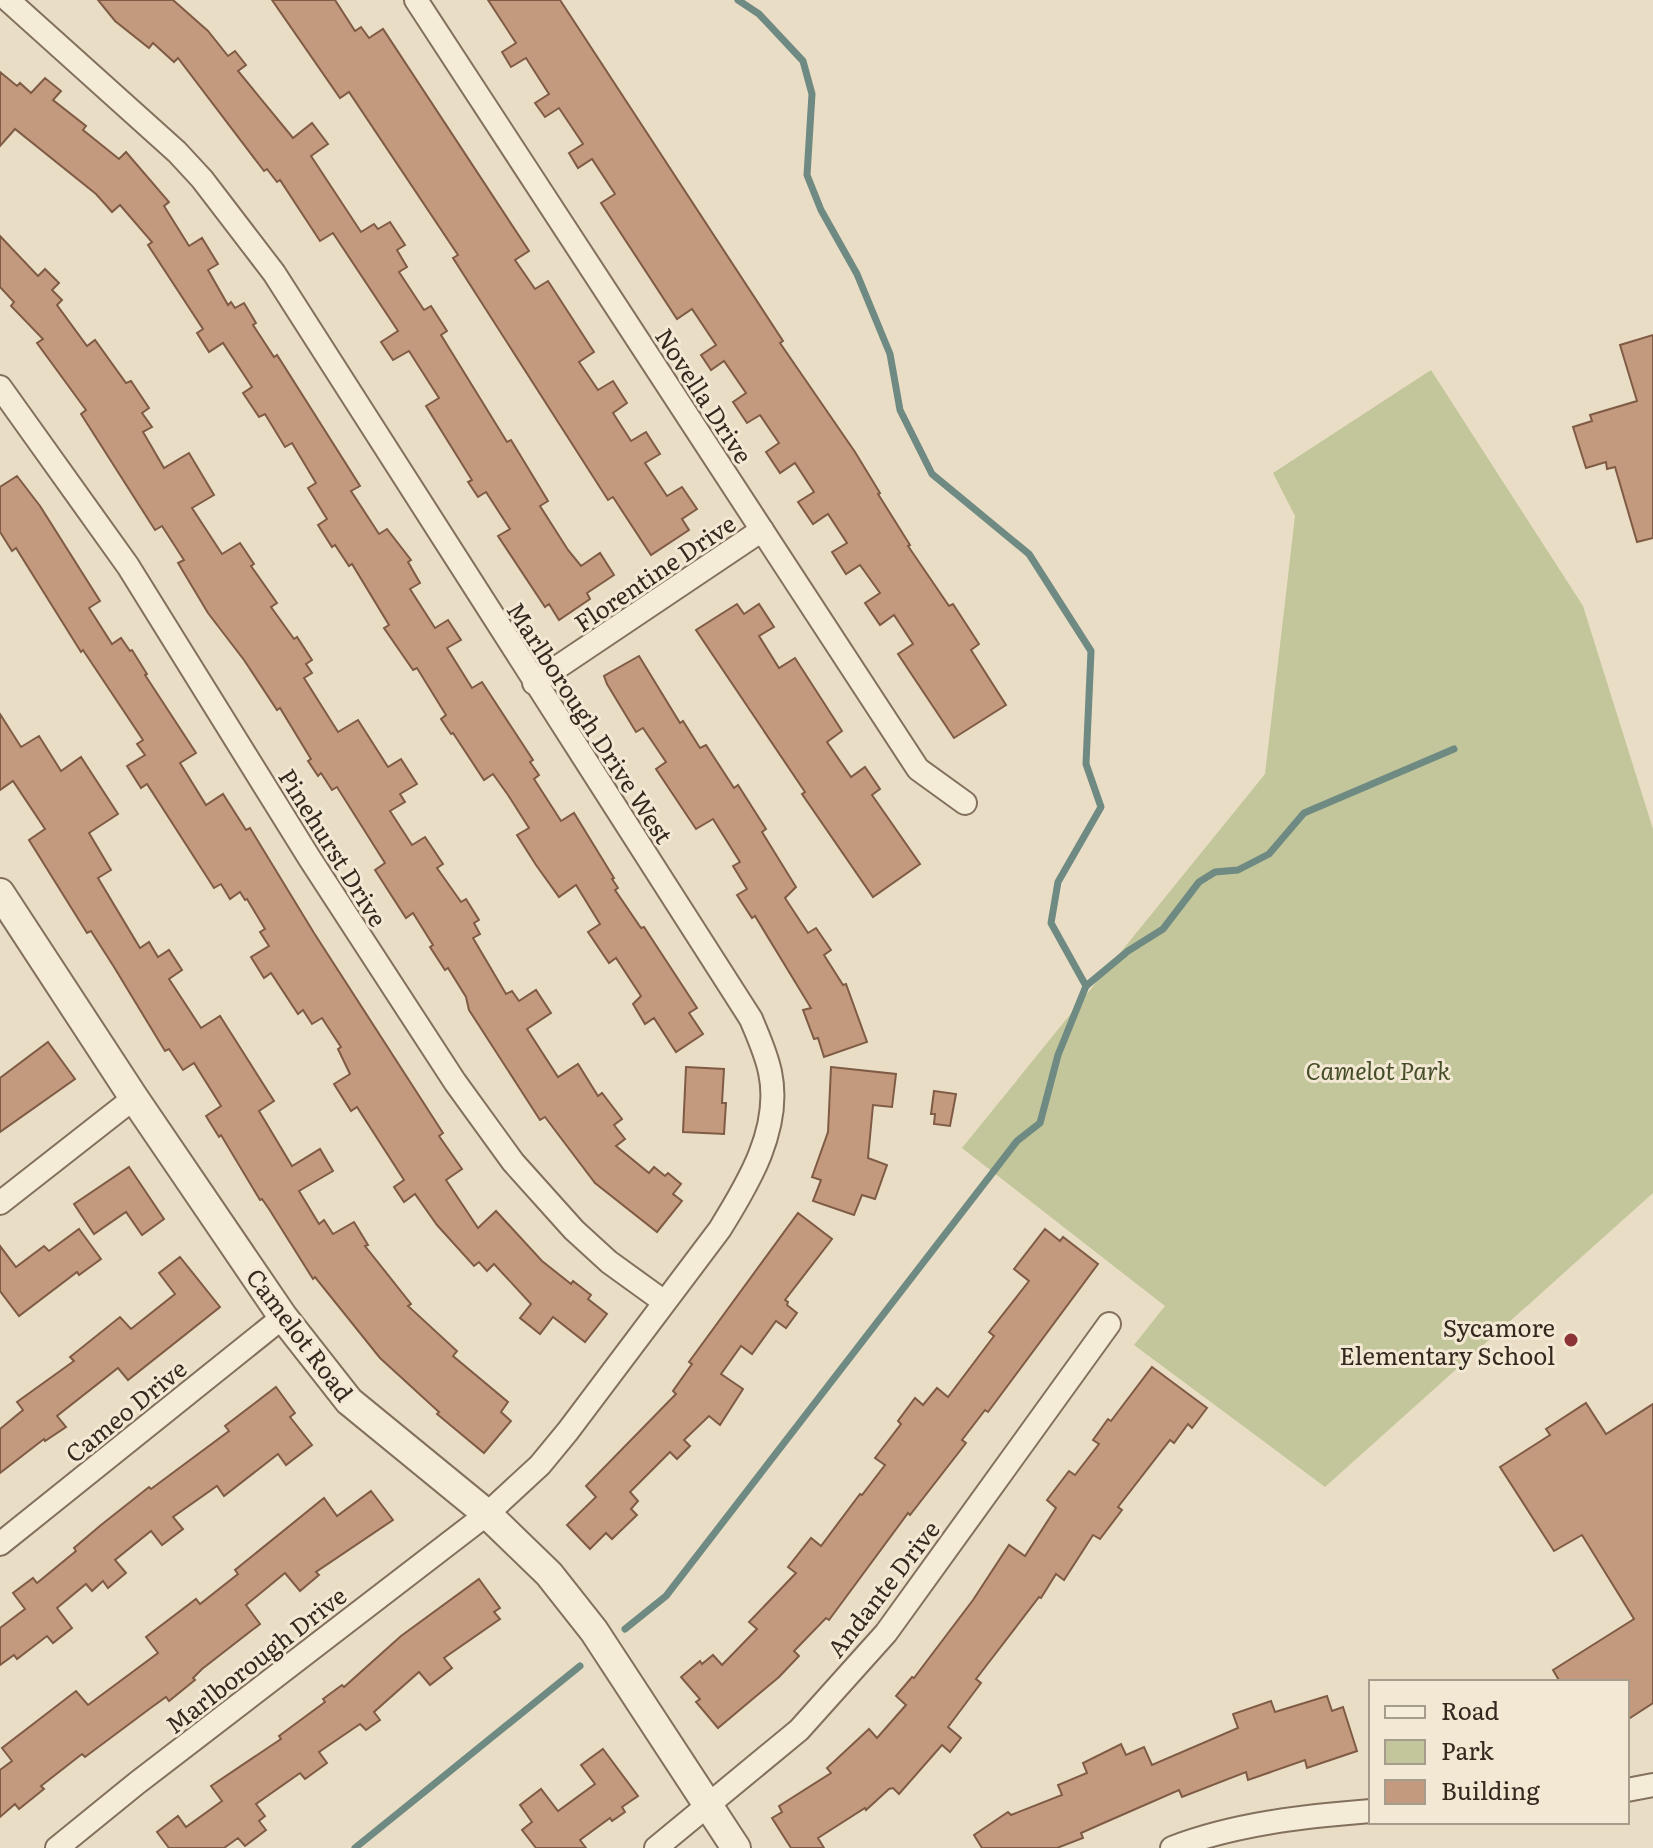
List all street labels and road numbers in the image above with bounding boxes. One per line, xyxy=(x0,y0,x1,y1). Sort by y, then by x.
street label: Novella Drive xyxy=(648,320,762,470)
street label: Florentine Drive xyxy=(566,505,742,639)
street label: Marlborough Drive West xyxy=(500,594,683,850)
street label: Pinehurst Drive xyxy=(271,761,397,933)
street label: Camelot Road xyxy=(239,1260,363,1408)
street label: Cameo Drive xyxy=(57,1350,193,1470)
street label: Andante Drive xyxy=(817,1512,947,1664)
street label: Marlborough Drive xyxy=(157,1577,353,1741)

